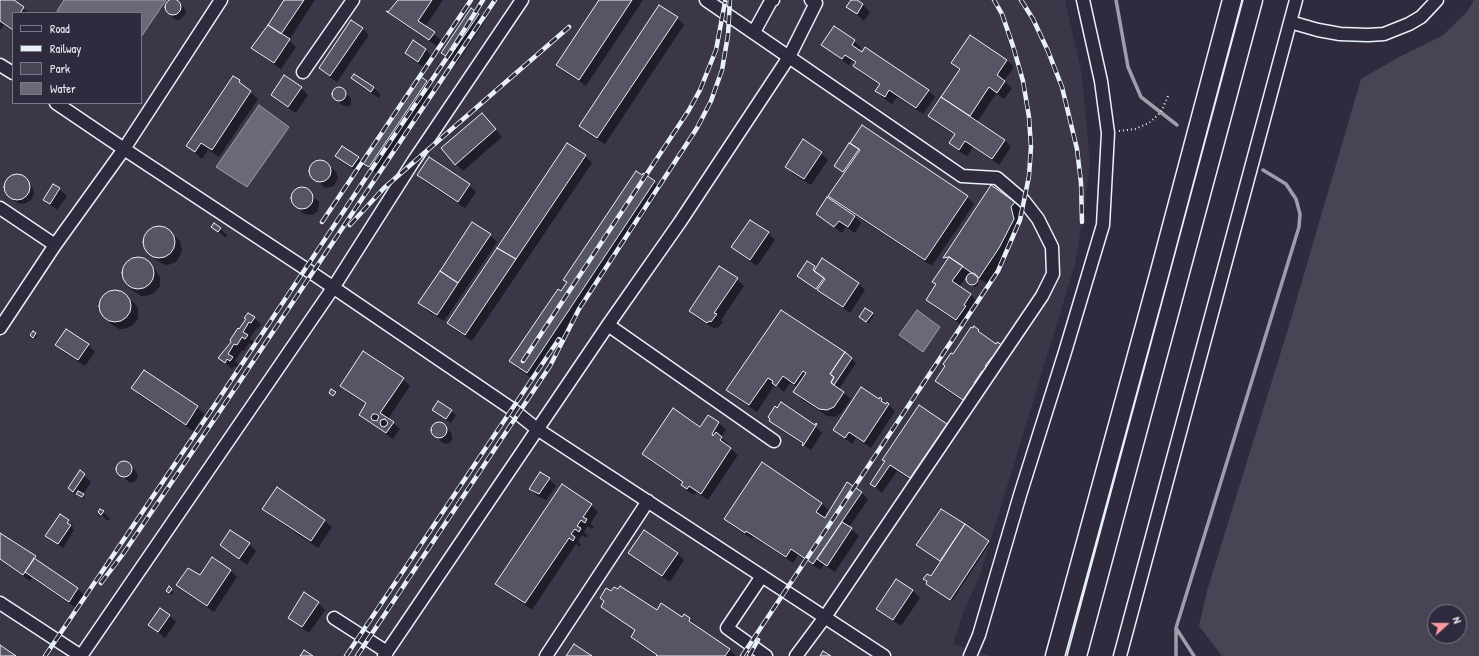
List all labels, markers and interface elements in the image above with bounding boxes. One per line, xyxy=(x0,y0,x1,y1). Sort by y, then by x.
legend xyxy=(12,12,142,104)
text: Road xyxy=(50,20,70,37)
text: Railway xyxy=(50,40,81,57)
text: Park xyxy=(50,60,70,77)
text: Water xyxy=(50,80,76,97)
north arrow xyxy=(1427,604,1467,644)
text: N xyxy=(1450,615,1465,625)

